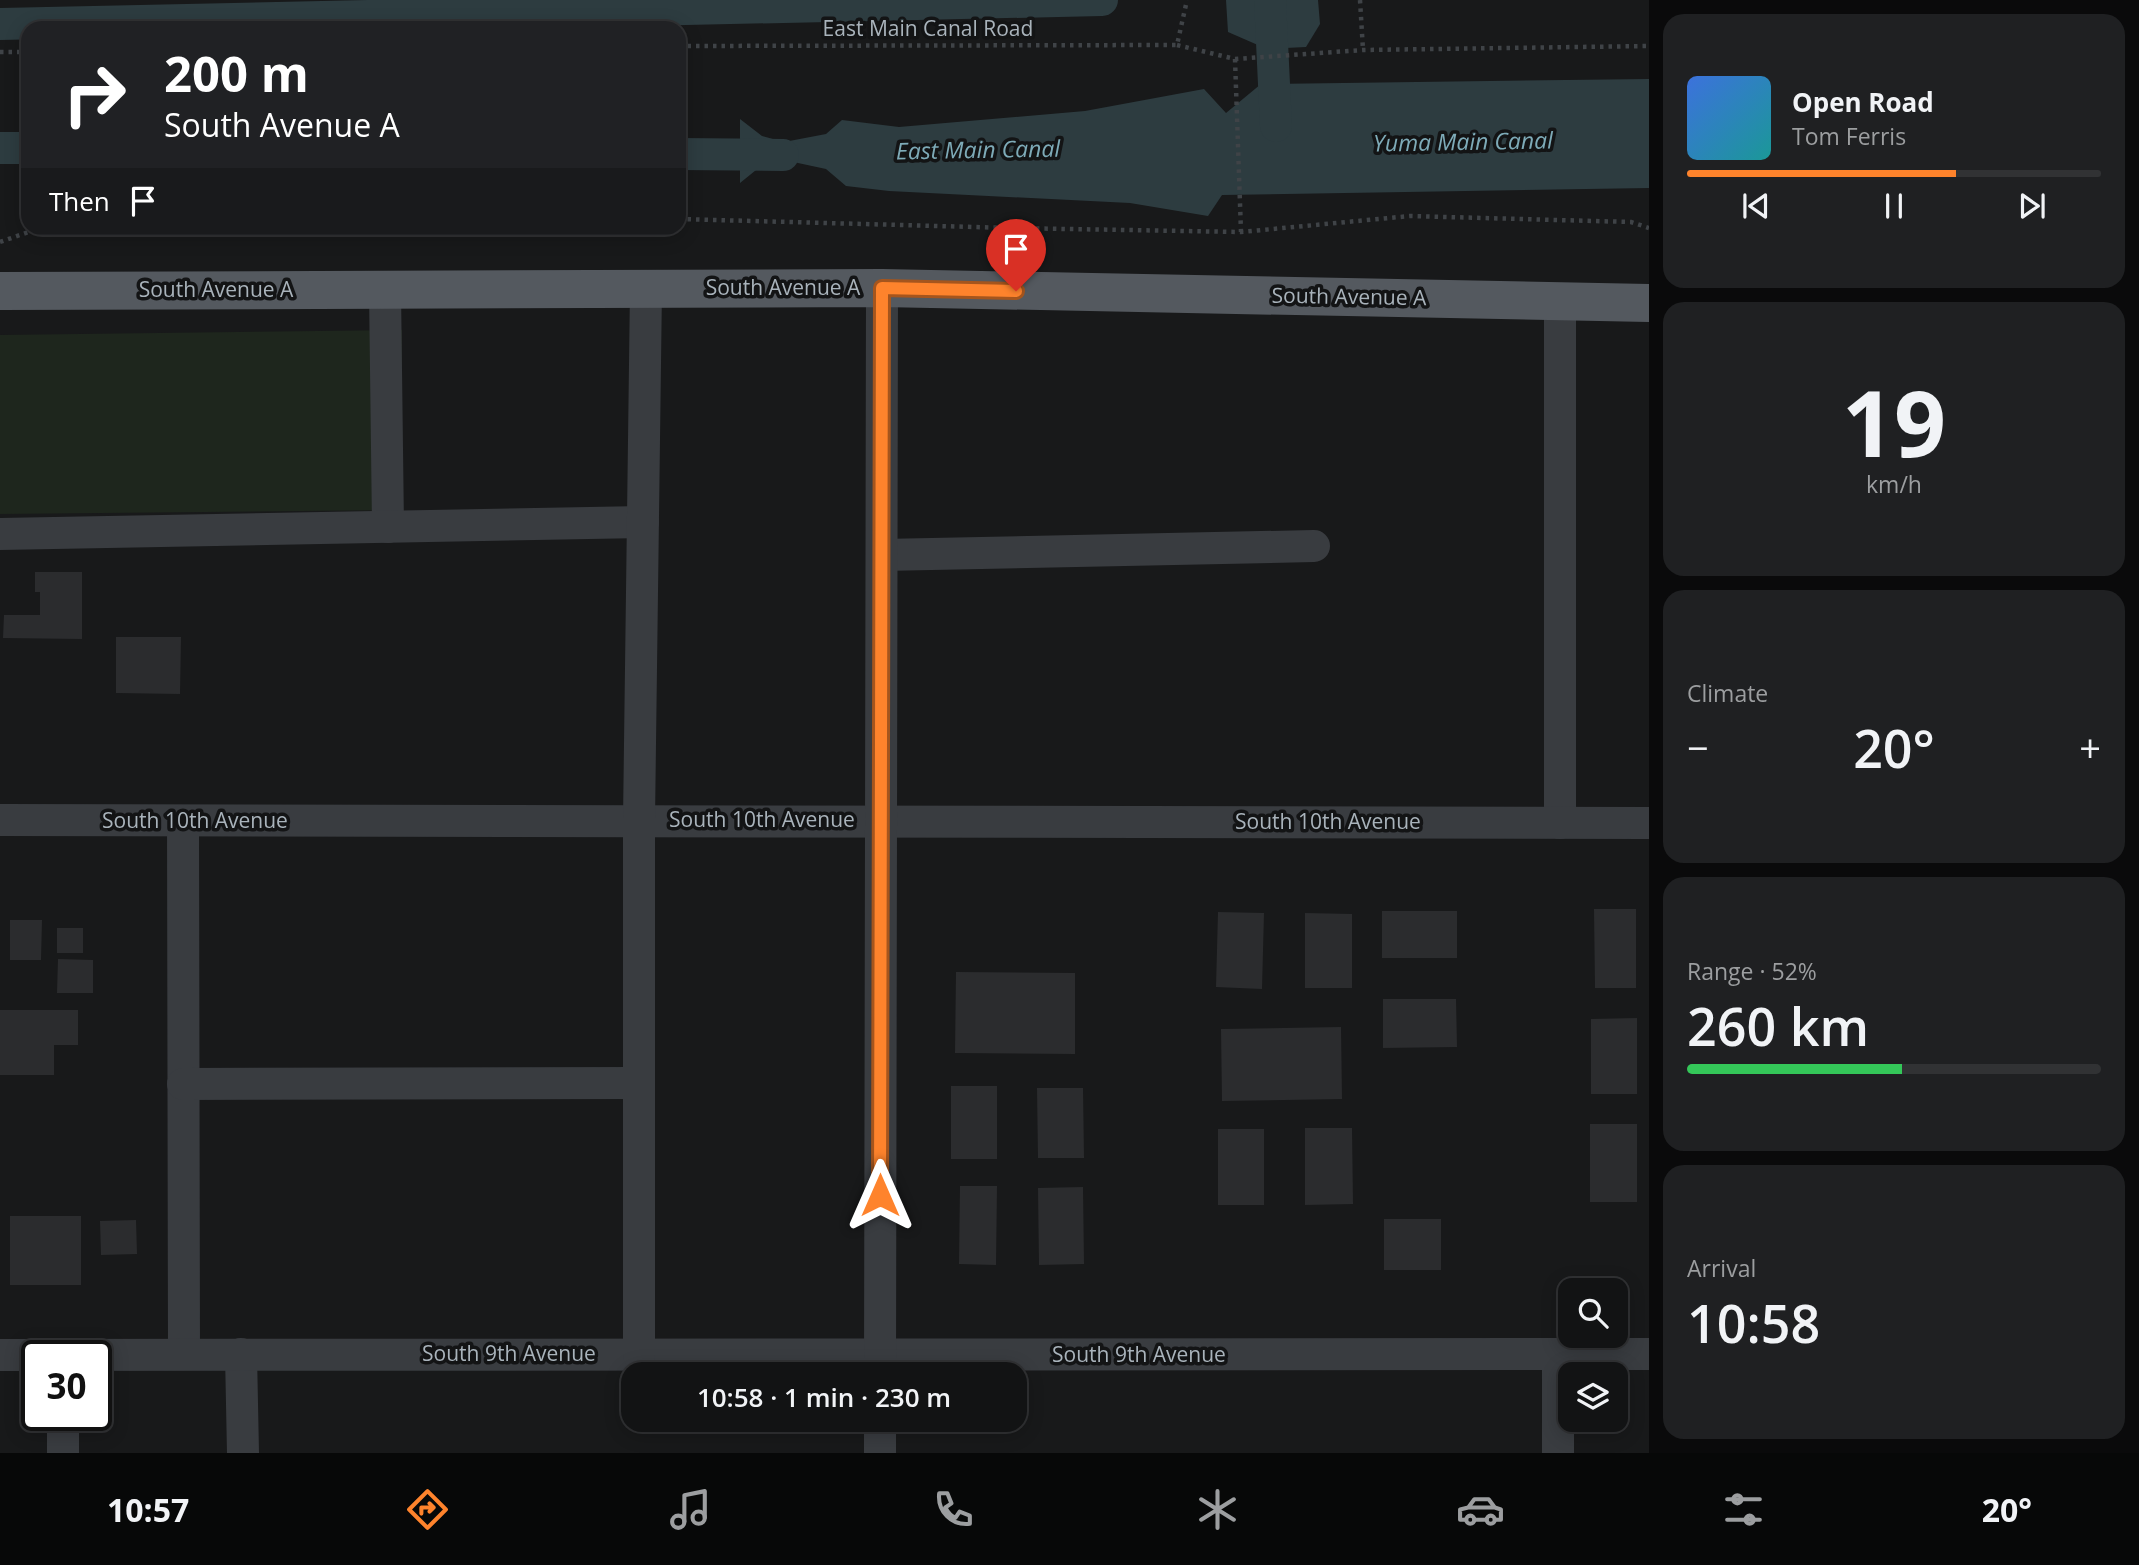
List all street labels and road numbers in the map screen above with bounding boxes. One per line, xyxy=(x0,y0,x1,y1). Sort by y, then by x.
street label: East Main Canal Road xyxy=(823,14,1033,42)
street label: South Avenue A xyxy=(706,273,861,301)
street label: South Avenue A xyxy=(139,275,294,303)
street label: South Avenue A xyxy=(1271,281,1427,311)
street label: South 10th Avenue xyxy=(669,805,855,833)
street label: South 10th Avenue xyxy=(102,806,288,834)
street label: South 10th Avenue xyxy=(1235,807,1421,835)
street label: South 9th Avenue xyxy=(422,1339,596,1367)
street label: South 9th Avenue xyxy=(1052,1340,1226,1368)

